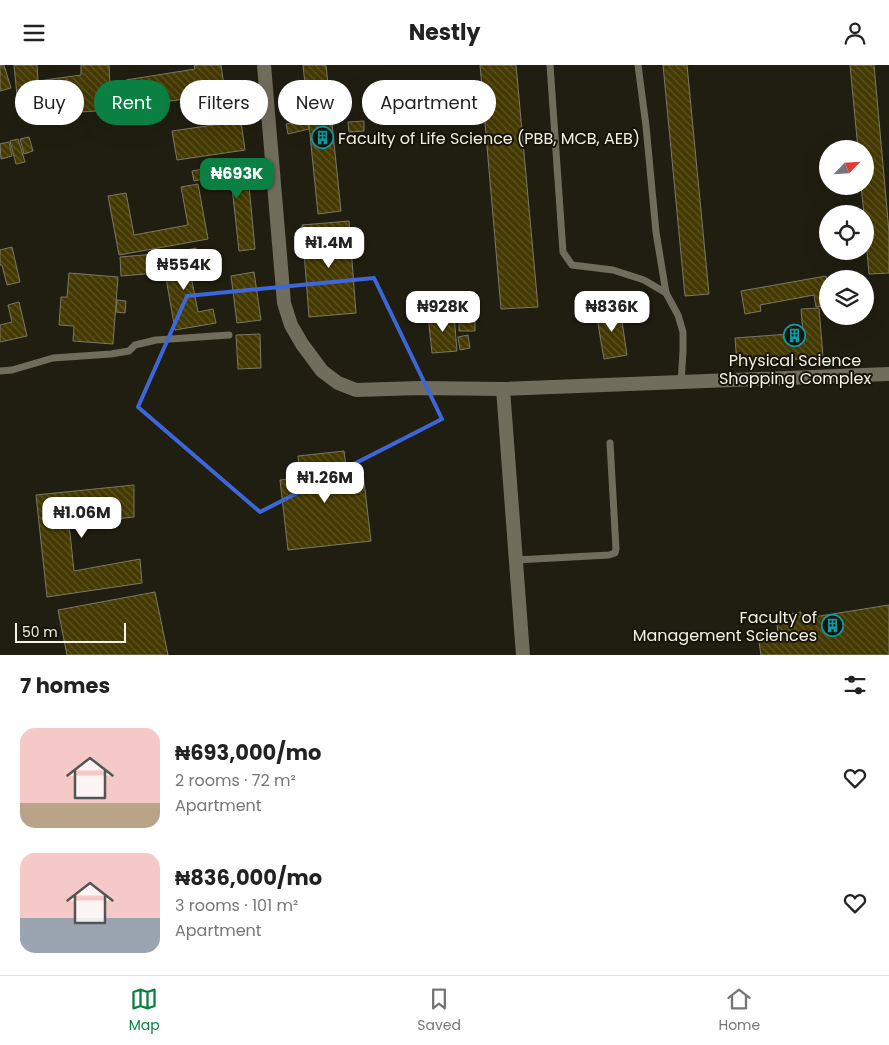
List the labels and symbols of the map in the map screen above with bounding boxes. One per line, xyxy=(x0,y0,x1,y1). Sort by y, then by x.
building icon: Faculty of Life Science (PBB, MCB, AEB) xyxy=(310,126,334,150)
place label: Faculty of Life Science (PBB, MCB, AEB) xyxy=(338,127,640,150)
north arrow xyxy=(819,140,874,195)
pin: ₦693K xyxy=(202,157,272,200)
pin: ₦1.4M xyxy=(294,227,364,269)
pin: ₦554K xyxy=(149,249,219,291)
pin: ₦928K xyxy=(408,291,478,333)
pin: ₦836K xyxy=(577,291,647,333)
building icon: Physical Science Shopping Complex xyxy=(783,324,807,348)
place label: Physical Science Shopping Complex xyxy=(719,349,871,390)
pin: ₦1.26M xyxy=(284,461,366,504)
pin: ₦1.06M xyxy=(41,497,123,539)
place label: Faculty of Management Sciences xyxy=(633,606,817,647)
building icon: Faculty of Management Sciences xyxy=(821,614,845,638)
scale bar xyxy=(15,620,126,643)

